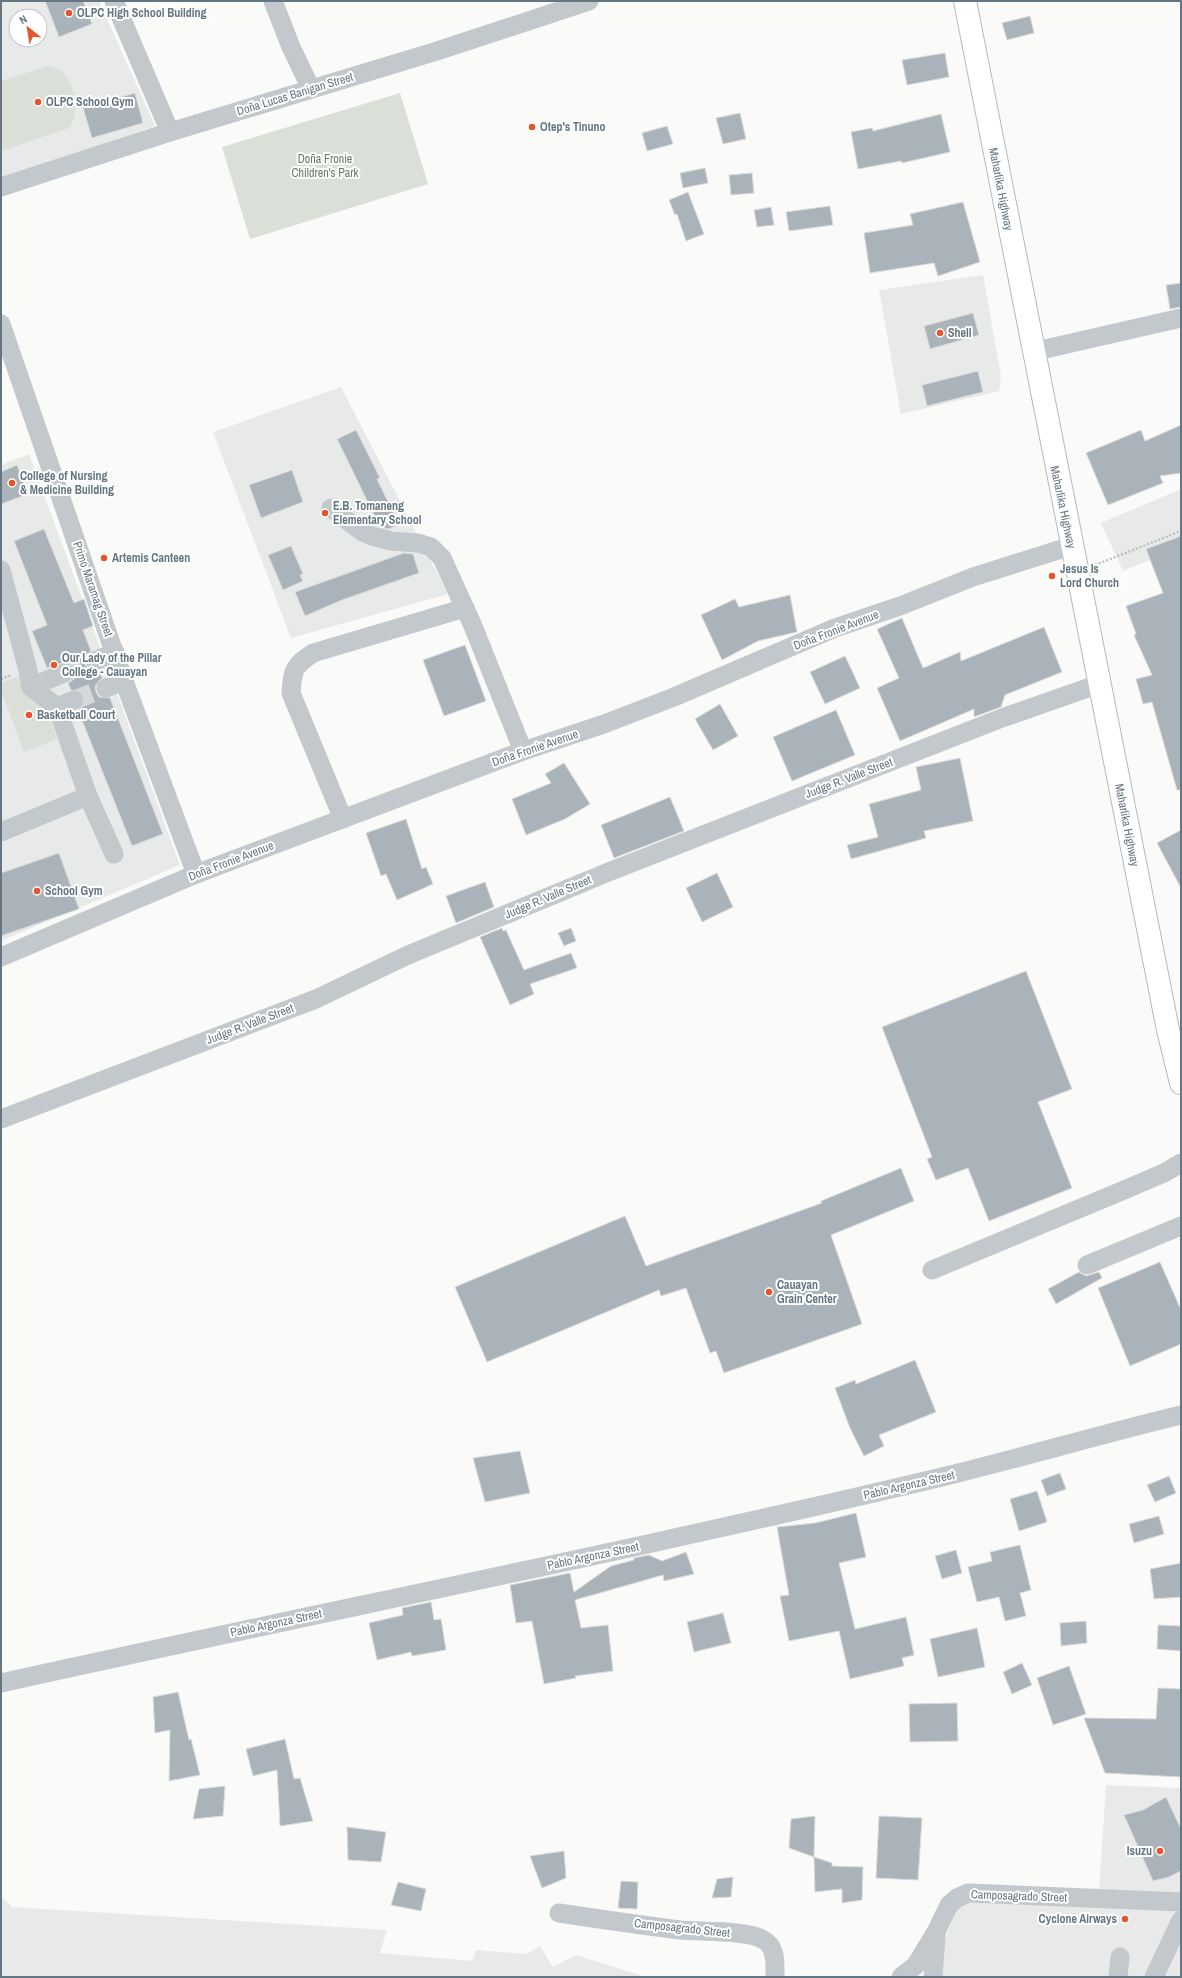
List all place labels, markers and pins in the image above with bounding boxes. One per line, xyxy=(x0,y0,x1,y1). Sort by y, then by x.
place label: OLPC High School Building xyxy=(77,5,207,21)
marker: OLPC High School Building xyxy=(64,8,74,18)
place label: OLPC School Gym xyxy=(46,94,134,110)
marker: OLPC School Gym xyxy=(33,97,43,107)
place label: Otep's Tinuno xyxy=(540,119,606,135)
marker: Otep's Tinuno xyxy=(527,122,537,132)
place label: Shell xyxy=(948,325,972,341)
marker: Shell xyxy=(935,328,945,338)
place label: College of Nursing & Medicine Building xyxy=(20,468,114,498)
marker: College of Nursing & Medicine Building xyxy=(7,478,17,488)
place label: E.B. Tomaneng Elementary School xyxy=(333,498,422,528)
marker: E.B. Tomaneng Elementary School xyxy=(320,508,330,518)
place label: Artemis Canteen xyxy=(112,550,190,566)
marker: Artemis Canteen xyxy=(99,553,109,563)
place label: Jesus Is Lord Church xyxy=(1060,561,1119,591)
marker: Jesus Is Lord Church xyxy=(1047,571,1057,581)
place label: Our Lady of the Pillar College - Cauayan xyxy=(62,650,162,680)
marker: Our Lady of the Pillar College - Cauayan xyxy=(49,660,59,670)
place label: Basketball Court xyxy=(37,707,116,723)
marker: Basketball Court xyxy=(24,710,34,720)
place label: School Gym xyxy=(45,883,103,899)
marker: School Gym xyxy=(32,886,42,896)
place label: Cauayan Grain Center xyxy=(777,1277,837,1307)
marker: Cauayan Grain Center xyxy=(764,1287,774,1297)
place label: Isuzu xyxy=(1127,1843,1152,1859)
marker: Isuzu xyxy=(1155,1846,1165,1856)
place label: Cyclone Airways xyxy=(1039,1911,1118,1927)
marker: Cyclone Airways xyxy=(1120,1914,1130,1924)

